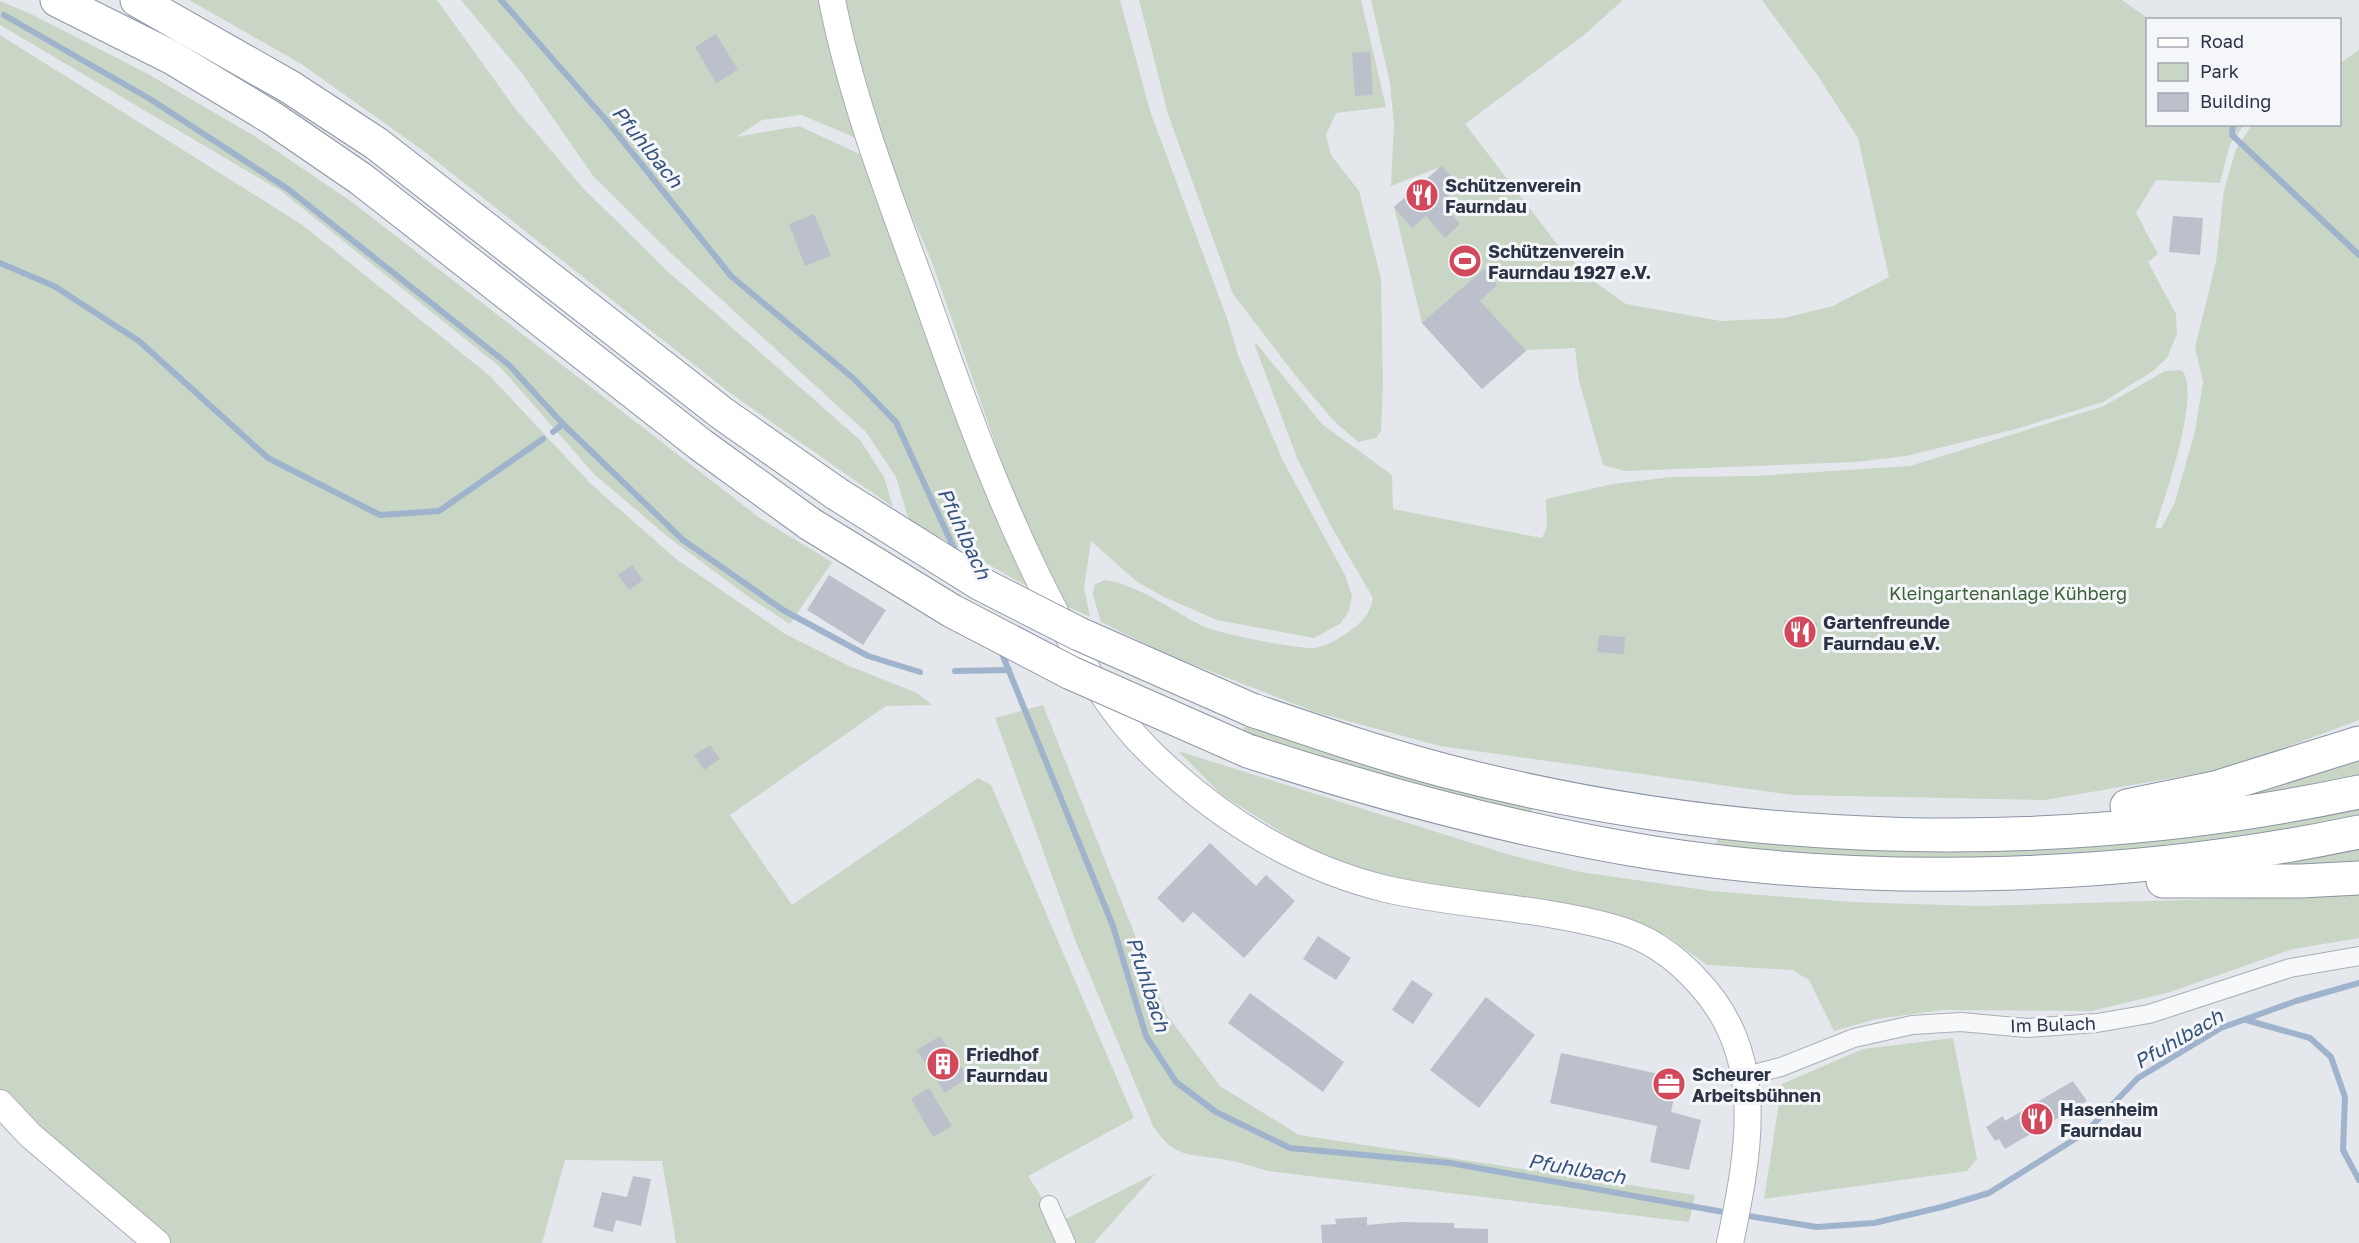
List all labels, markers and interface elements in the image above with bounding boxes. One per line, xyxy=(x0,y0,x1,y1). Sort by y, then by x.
legend xyxy=(2146,18,2341,126)
text: Road xyxy=(2200,30,2244,52)
text: Park xyxy=(2200,60,2239,82)
text: Building xyxy=(2200,90,2271,112)
water label: Pfuhlbach xyxy=(608,100,689,192)
place label: Schützenverein Faurndau xyxy=(1445,174,1581,217)
restaurant icon: Schützenverein Faurndau xyxy=(1404,177,1440,213)
place label: Schützenverein Faurndau 1927 e.V. xyxy=(1488,240,1651,283)
sports icon: Schützenverein Faurndau 1927 e.V. xyxy=(1447,243,1483,279)
water label: Pfuhlbach xyxy=(933,483,997,583)
park label: Kleingartenanlage Kühberg xyxy=(1889,582,2127,604)
place label: Gartenfreunde Faurndau e.V. xyxy=(1823,611,1950,654)
restaurant icon: Gartenfreunde Faurndau e.V. xyxy=(1782,614,1818,650)
water label: Pfuhlbach xyxy=(1122,934,1176,1035)
water label: Pfuhlbach xyxy=(2129,1003,2227,1073)
street label: Im Bulach xyxy=(2010,1012,2096,1036)
place label: Friedhof Faurndau xyxy=(966,1043,1048,1086)
building icon: Friedhof Faurndau xyxy=(925,1046,961,1082)
place label: Scheurer Arbeitsbühnen xyxy=(1692,1063,1821,1106)
office icon: Scheurer Arbeitsbühnen xyxy=(1651,1066,1687,1102)
place label: Hasenheim Faurndau xyxy=(2060,1098,2158,1141)
restaurant icon: Hasenheim Faurndau xyxy=(2019,1101,2055,1137)
water label: Pfuhlbach xyxy=(1527,1148,1628,1188)

